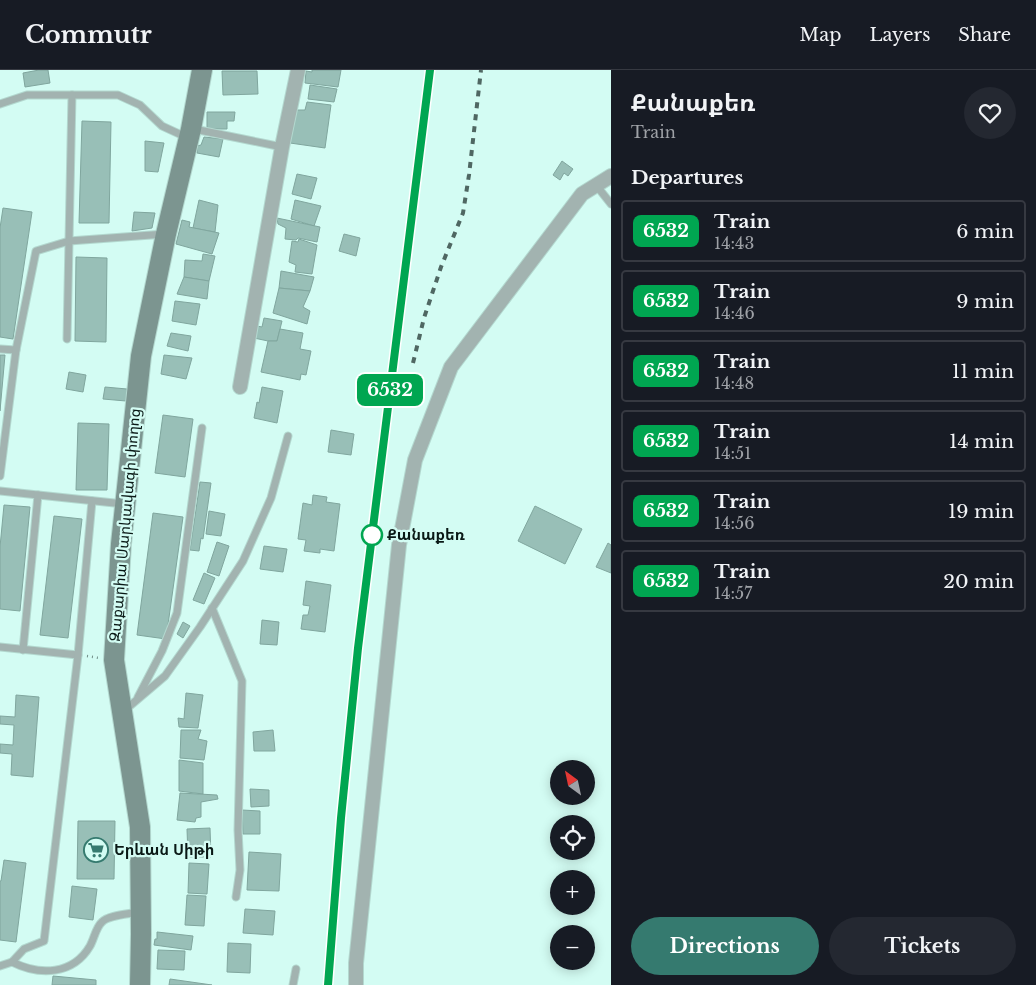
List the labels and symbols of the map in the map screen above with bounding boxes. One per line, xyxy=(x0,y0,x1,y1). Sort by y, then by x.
line badge: 6532 xyxy=(355,374,425,406)
street label: Զաքարիա Սարկավագի փողոց xyxy=(105,408,144,642)
marker: Քանաքեռ xyxy=(361,524,383,546)
place label: Քանաքեռ xyxy=(387,525,465,544)
north arrow xyxy=(550,760,595,805)
supermarket icon: Երևան Սիթի xyxy=(83,837,109,863)
place label: Երևան Սիթի xyxy=(114,840,214,859)

